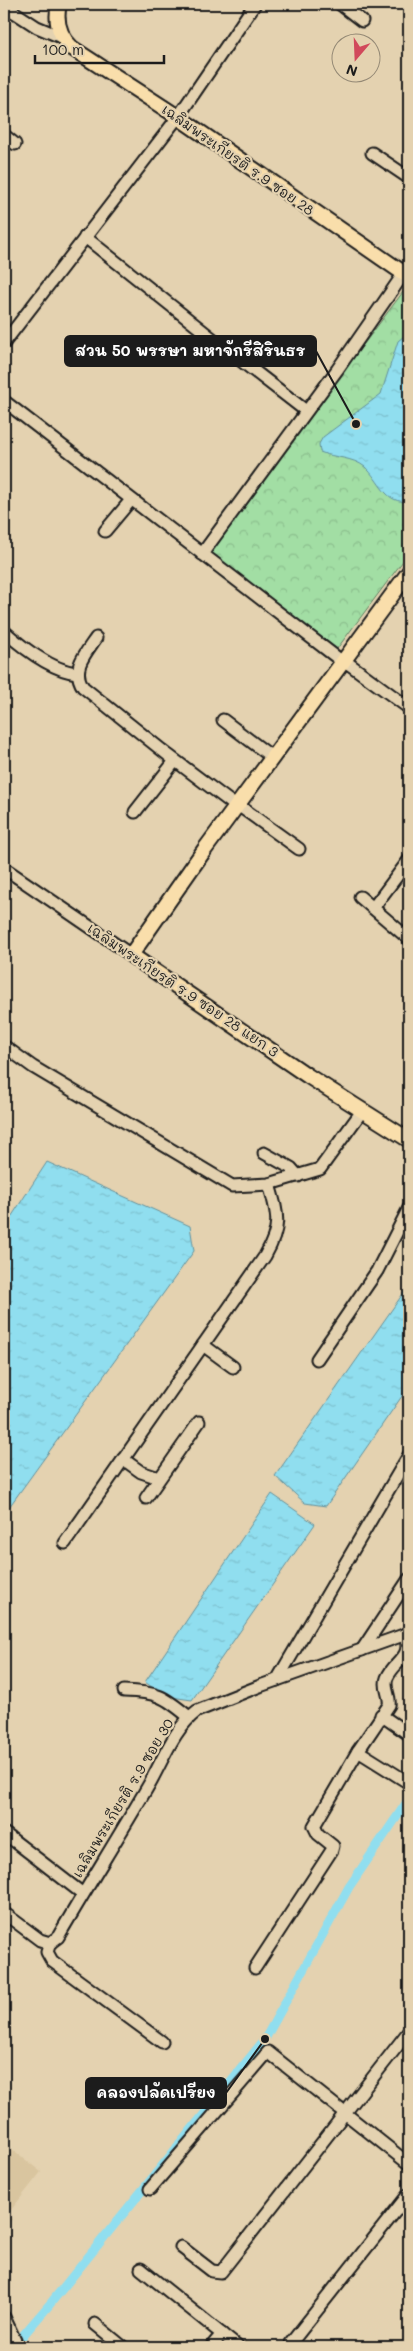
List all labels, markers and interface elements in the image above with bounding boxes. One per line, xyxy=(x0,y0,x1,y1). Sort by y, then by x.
scale bar xyxy=(35,32,164,64)
north arrow xyxy=(330,32,380,82)
text: 100 m xyxy=(42,39,84,59)
text: N xyxy=(343,60,360,81)
street label: เฉลิมพระเกียรติ ร.9 ซอย 28 xyxy=(158,100,318,219)
callout: สวน 50 พรรษา มหาจักรีสิรินธร xyxy=(65,336,316,366)
text: สวน 50 พรรษา มหาจักรีสิรินธร xyxy=(75,339,306,360)
street label: เฉลิมพระเกียรติ ร.9 ซอย 28 แยก 3 xyxy=(84,918,283,1061)
street label: เฉลิมพระเกียรติ ร.9 ซอย 30 xyxy=(68,1714,178,1881)
callout: คลองปลัดเปรียง xyxy=(86,2078,226,2108)
text: คลองปลัดเปรียง xyxy=(96,2081,216,2102)

